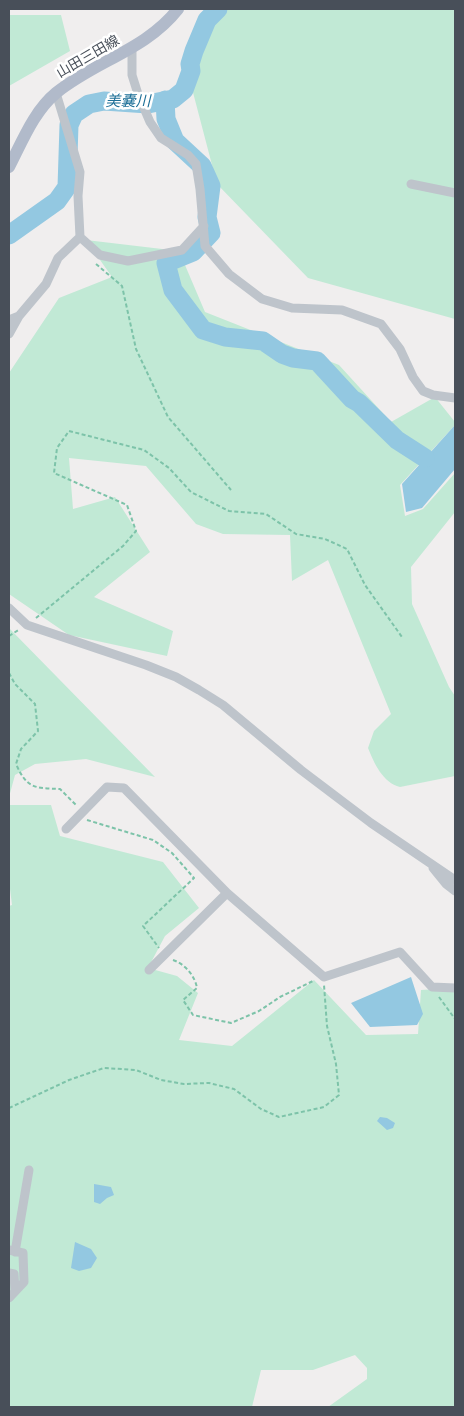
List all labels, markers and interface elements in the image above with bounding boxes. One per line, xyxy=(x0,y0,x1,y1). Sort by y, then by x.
street label: 山田三田線 xyxy=(53,32,123,82)
water label: 美嚢川 xyxy=(106,93,150,111)

